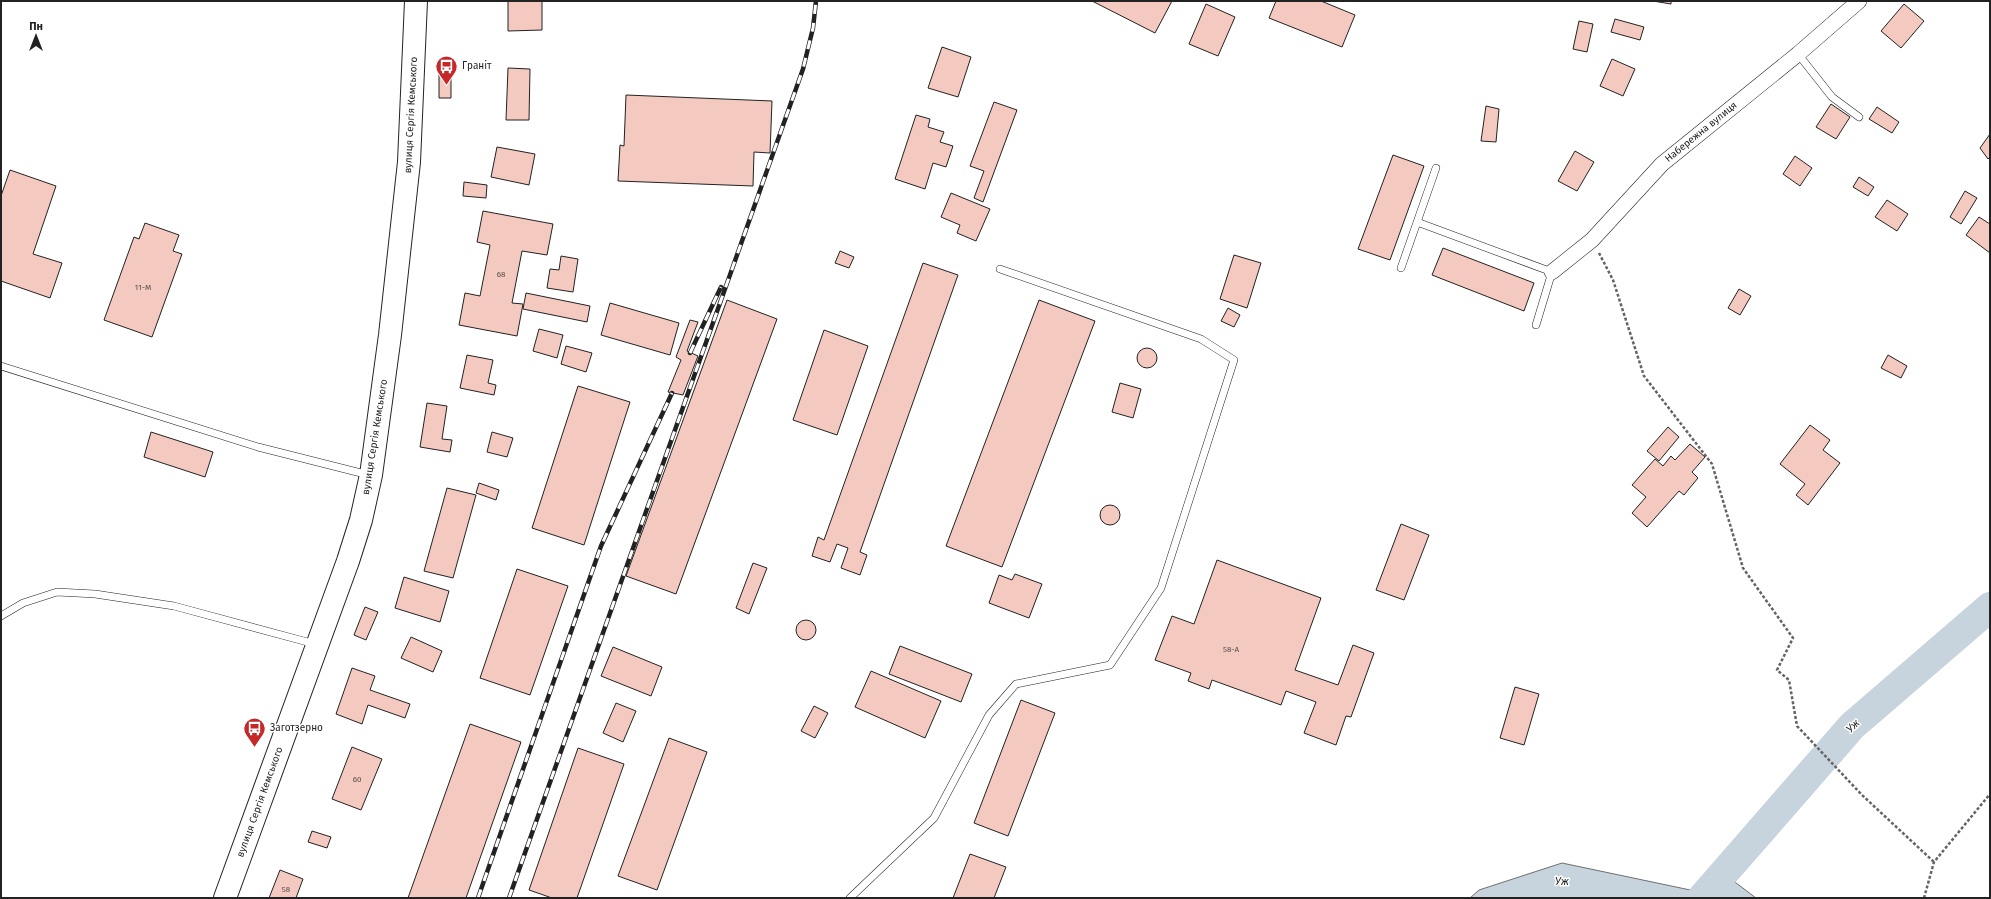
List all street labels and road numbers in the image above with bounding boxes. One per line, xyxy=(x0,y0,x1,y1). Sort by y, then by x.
street label: вулиця Сергія Кемського xyxy=(401,56,420,174)
street label: Набережна вулиця xyxy=(1662,99,1740,165)
street label: вулиця Сергія Кемського xyxy=(359,378,390,496)
street label: вулиця Сергія Кемського xyxy=(233,745,286,859)

